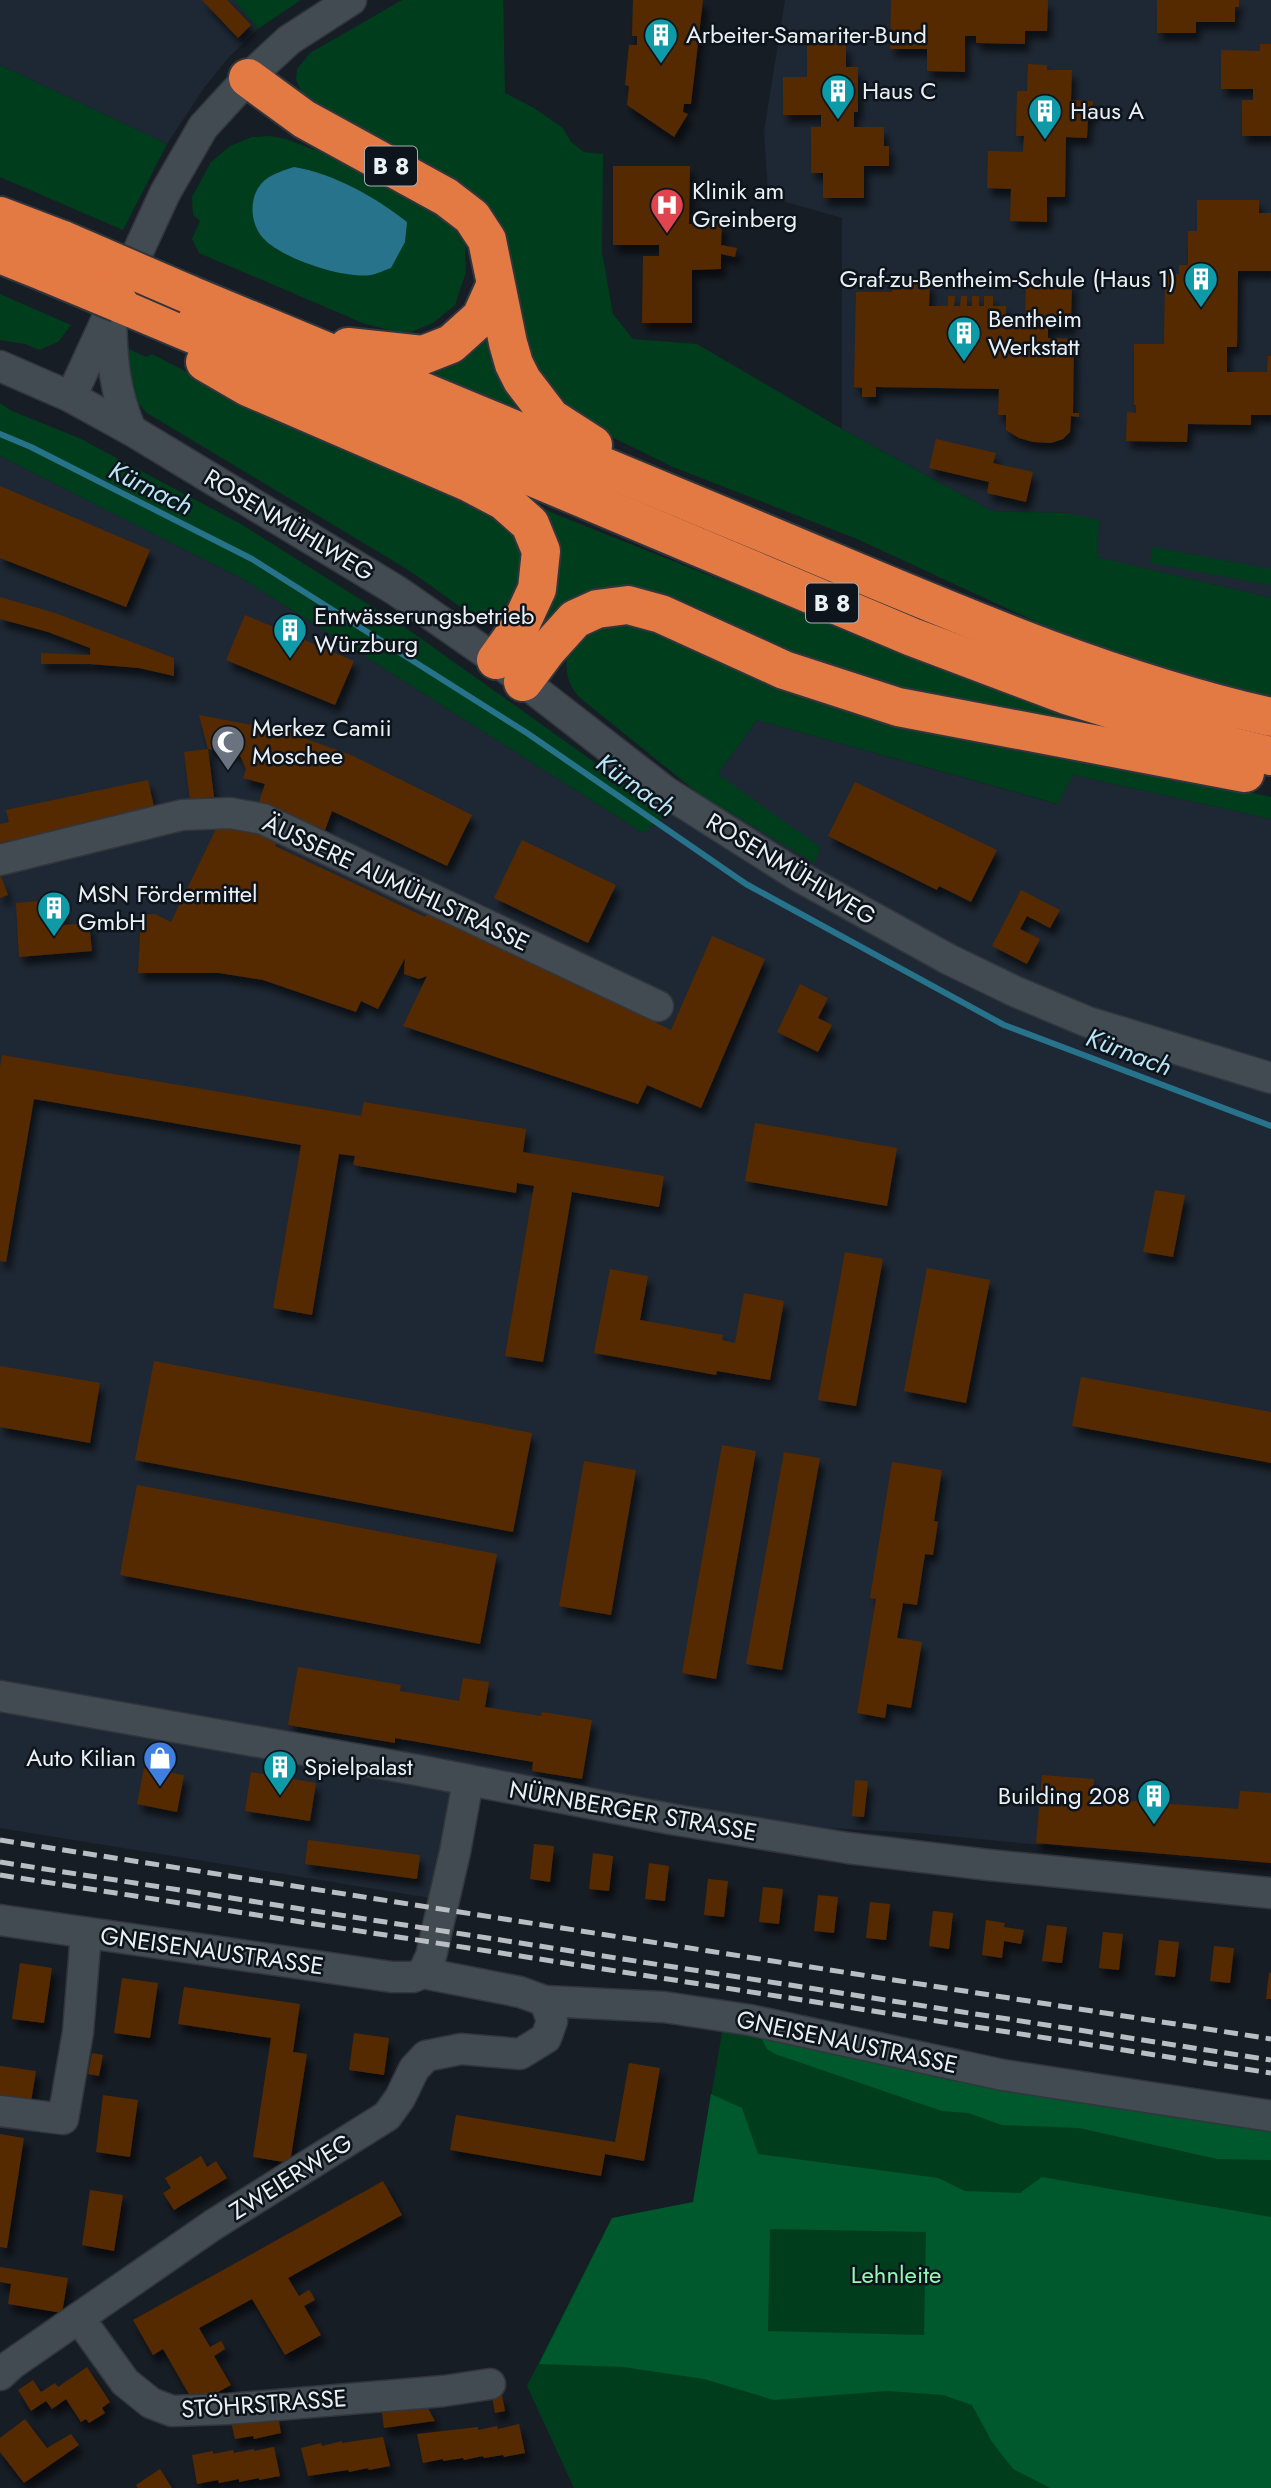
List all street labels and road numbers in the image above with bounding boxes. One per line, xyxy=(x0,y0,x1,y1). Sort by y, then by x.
road number: B 8 xyxy=(365,146,417,186)
street label: ROSENMÜHLWEG xyxy=(198,460,381,589)
road number: B 8 xyxy=(806,583,858,622)
street label: ROSENMÜHLWEG xyxy=(700,804,883,933)
street label: ÄUSSERE AUMÜHLSTRASSE xyxy=(257,805,535,960)
street label: NÜRNBERGER STRASSE xyxy=(506,1771,760,1850)
street label: GNEISENAUSTRASSE xyxy=(98,1918,326,1984)
street label: GNEISENAUSTRASSE xyxy=(733,2001,961,2082)
street label: ZWEIERWEG xyxy=(223,2125,359,2228)
street label: STÖHRSTRASSE xyxy=(180,2380,348,2427)

